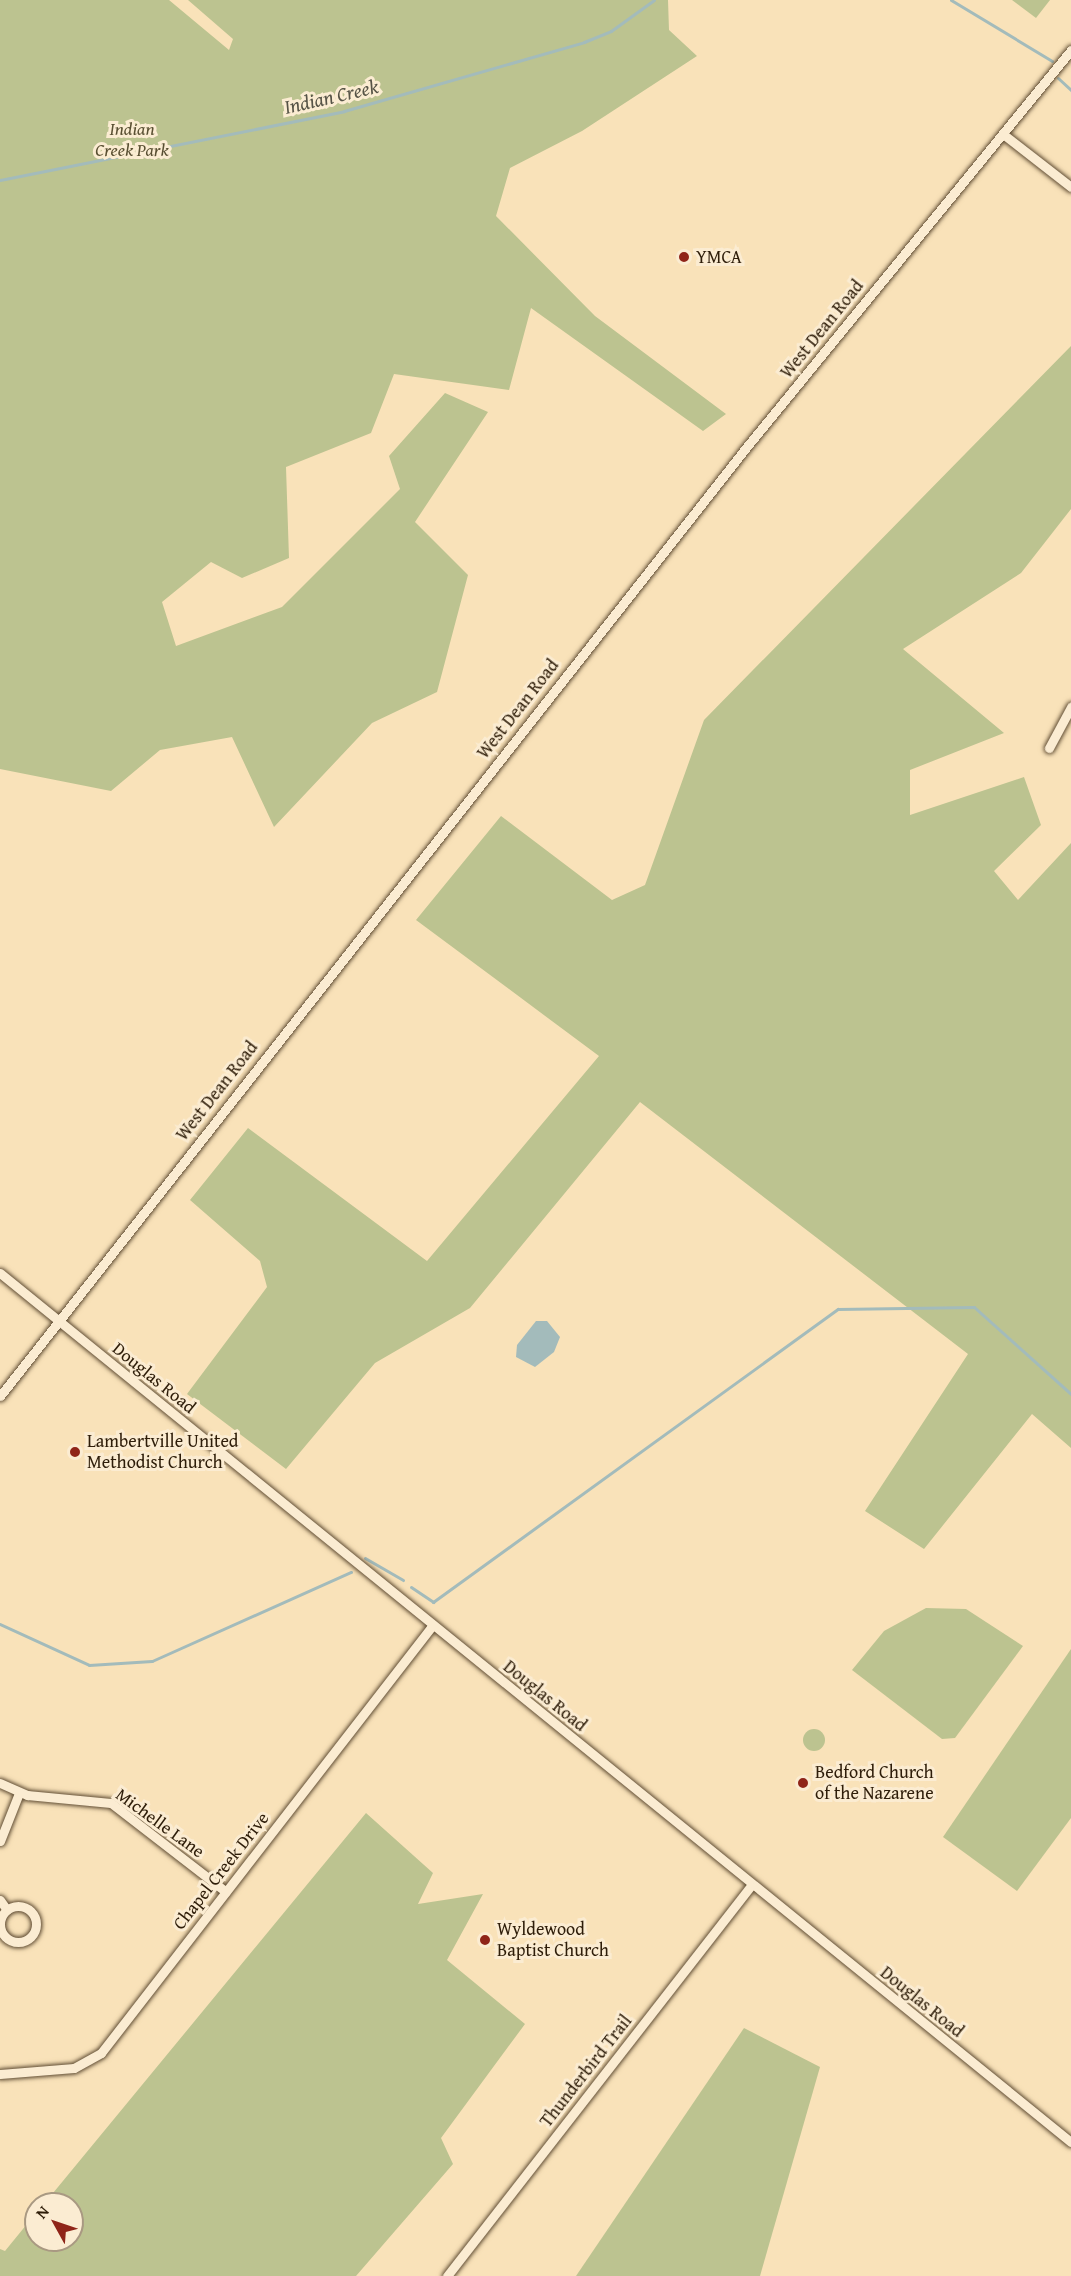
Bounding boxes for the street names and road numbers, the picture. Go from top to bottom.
street label: West Dean Road [776,276,868,382]
street label: West Dean Road [473,655,563,763]
street label: West Dean Road [172,1037,262,1145]
street label: Douglas Road [108,1338,200,1418]
street label: Douglas Road [499,1656,591,1736]
street label: Michelle Lane [111,1784,209,1862]
street label: Chapel Creek Drive [169,1808,273,1934]
street label: Douglas Road [876,1962,968,2042]
street label: Thunderbird Trail [535,2011,637,2131]

